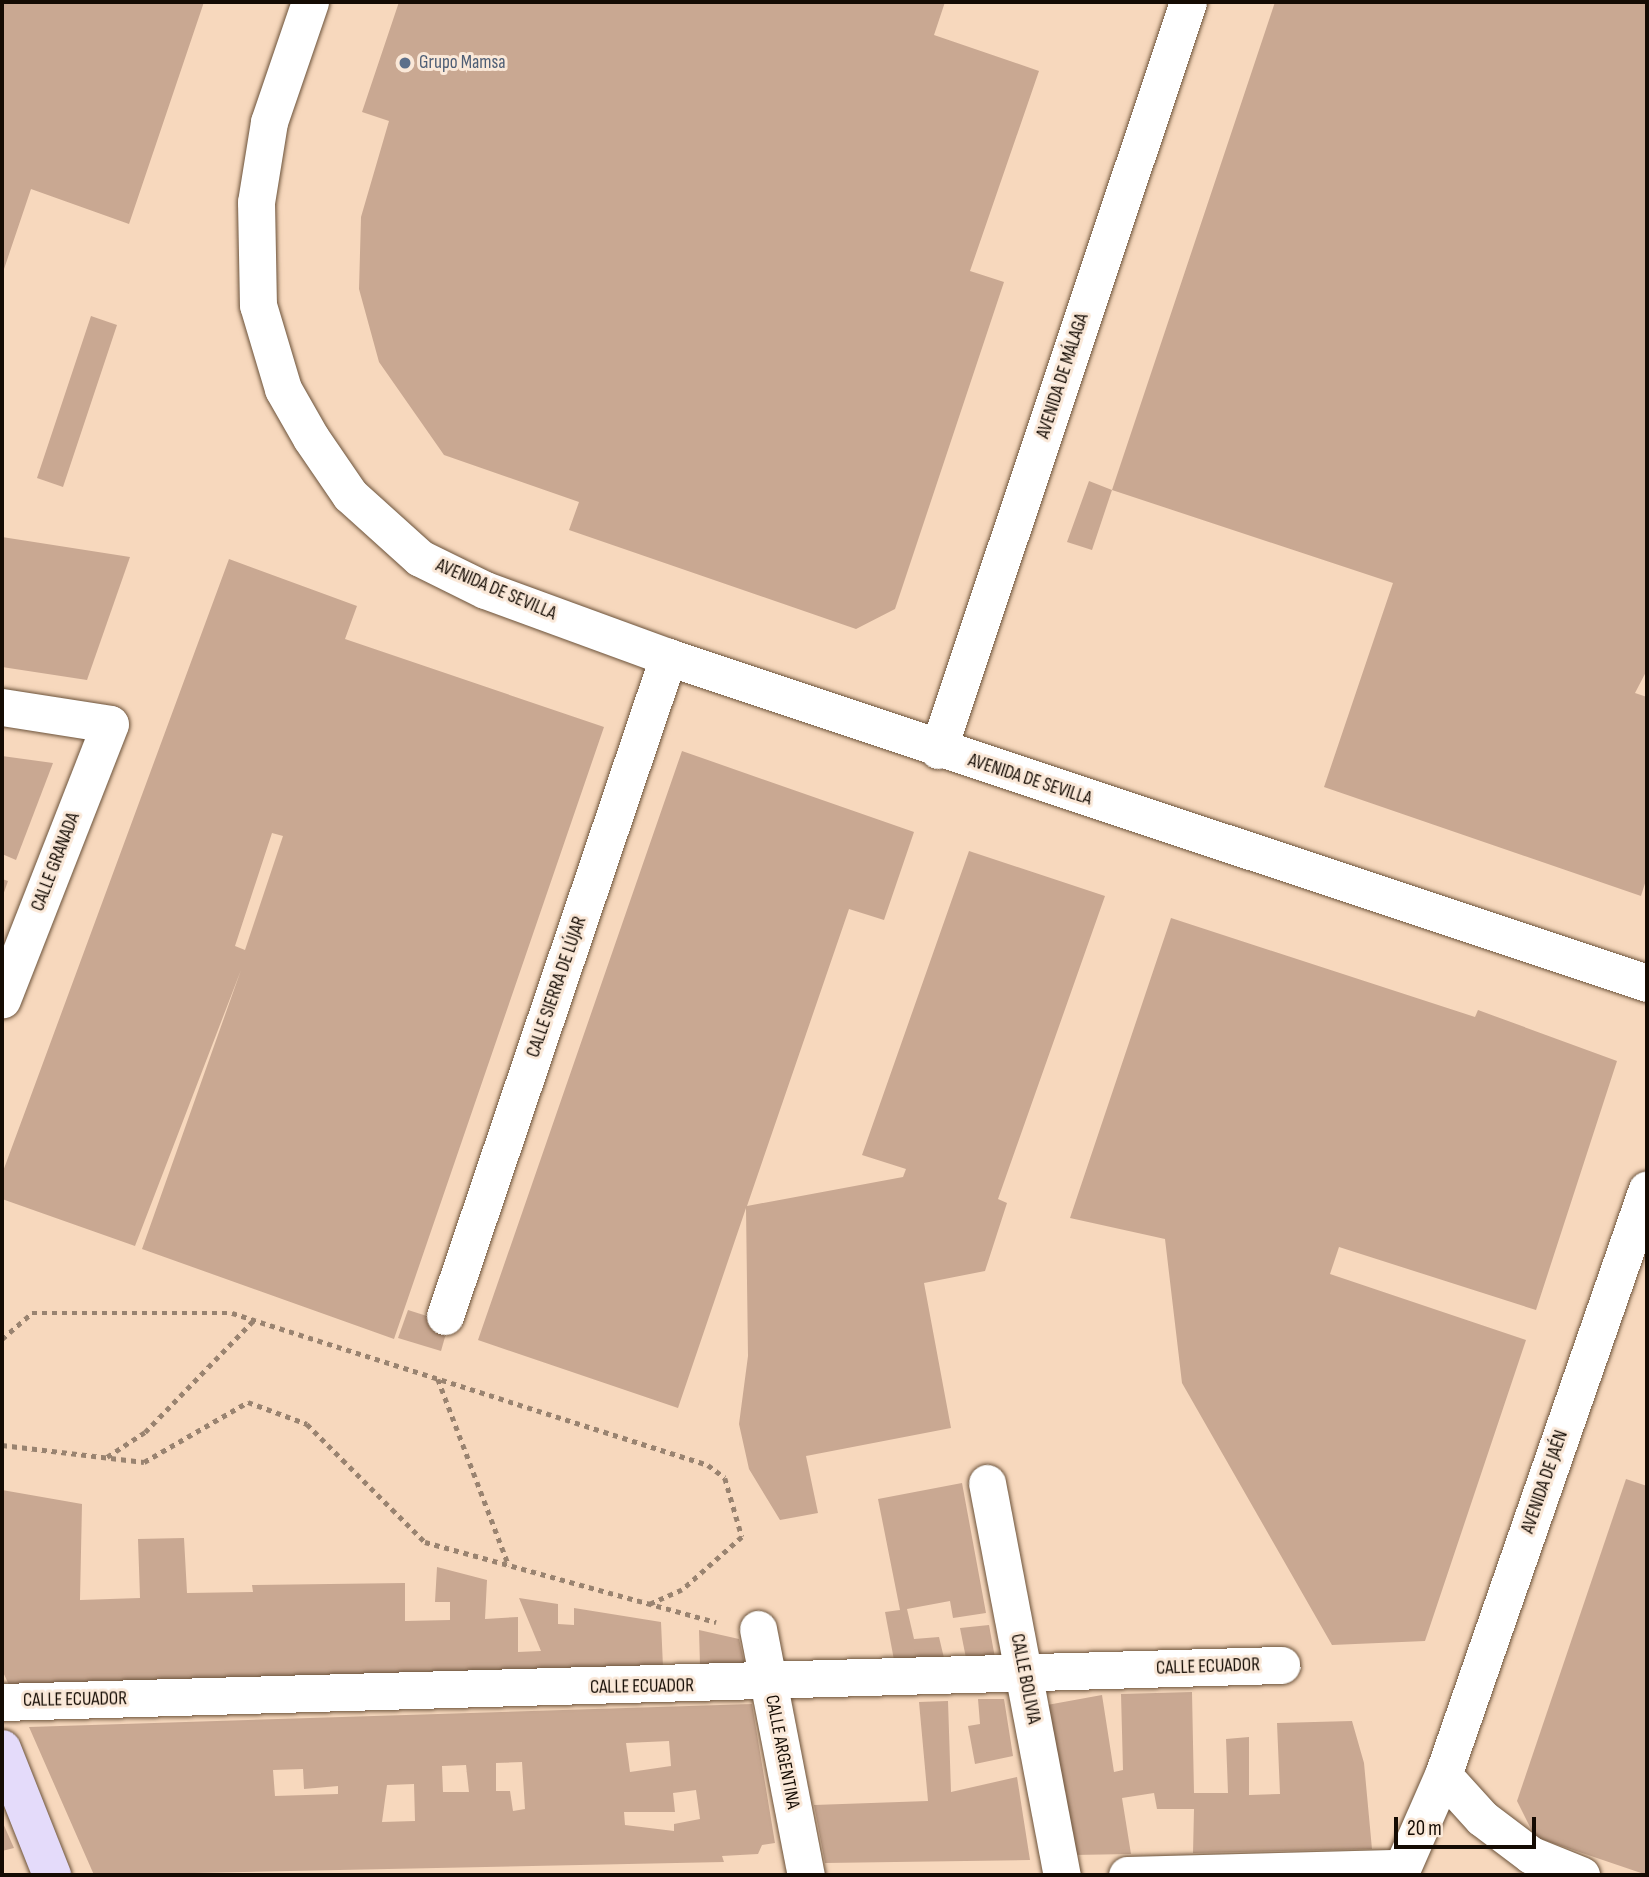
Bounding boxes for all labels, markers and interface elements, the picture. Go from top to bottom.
place label: Grupo Mamsa [419,52,506,74]
marker: Grupo Mamsa [397,55,413,71]
street label: AVENIDA DE MÁLAGA [1032,311,1094,441]
street label: AVENIDA DE SEVILLA [432,554,560,626]
street label: AVENIDA DE SEVILLA [965,749,1095,811]
street label: CALLE GRANADA [27,810,85,914]
street label: CALLE SIERRA DE LÚJAR [522,914,592,1060]
street label: AVENIDA DE JAÉN [1517,1427,1573,1537]
street label: CALLE BOLIVIA [1005,1632,1045,1726]
street label: CALLE ECUADOR [1156,1654,1260,1680]
street label: CALLE ECUADOR [590,1675,694,1699]
street label: CALLE ECUADOR [23,1688,127,1712]
street label: CALLE ARGENTINA [760,1693,804,1811]
scale bar [1397,1804,1539,1848]
text: 20 m [1407,1816,1442,1841]

